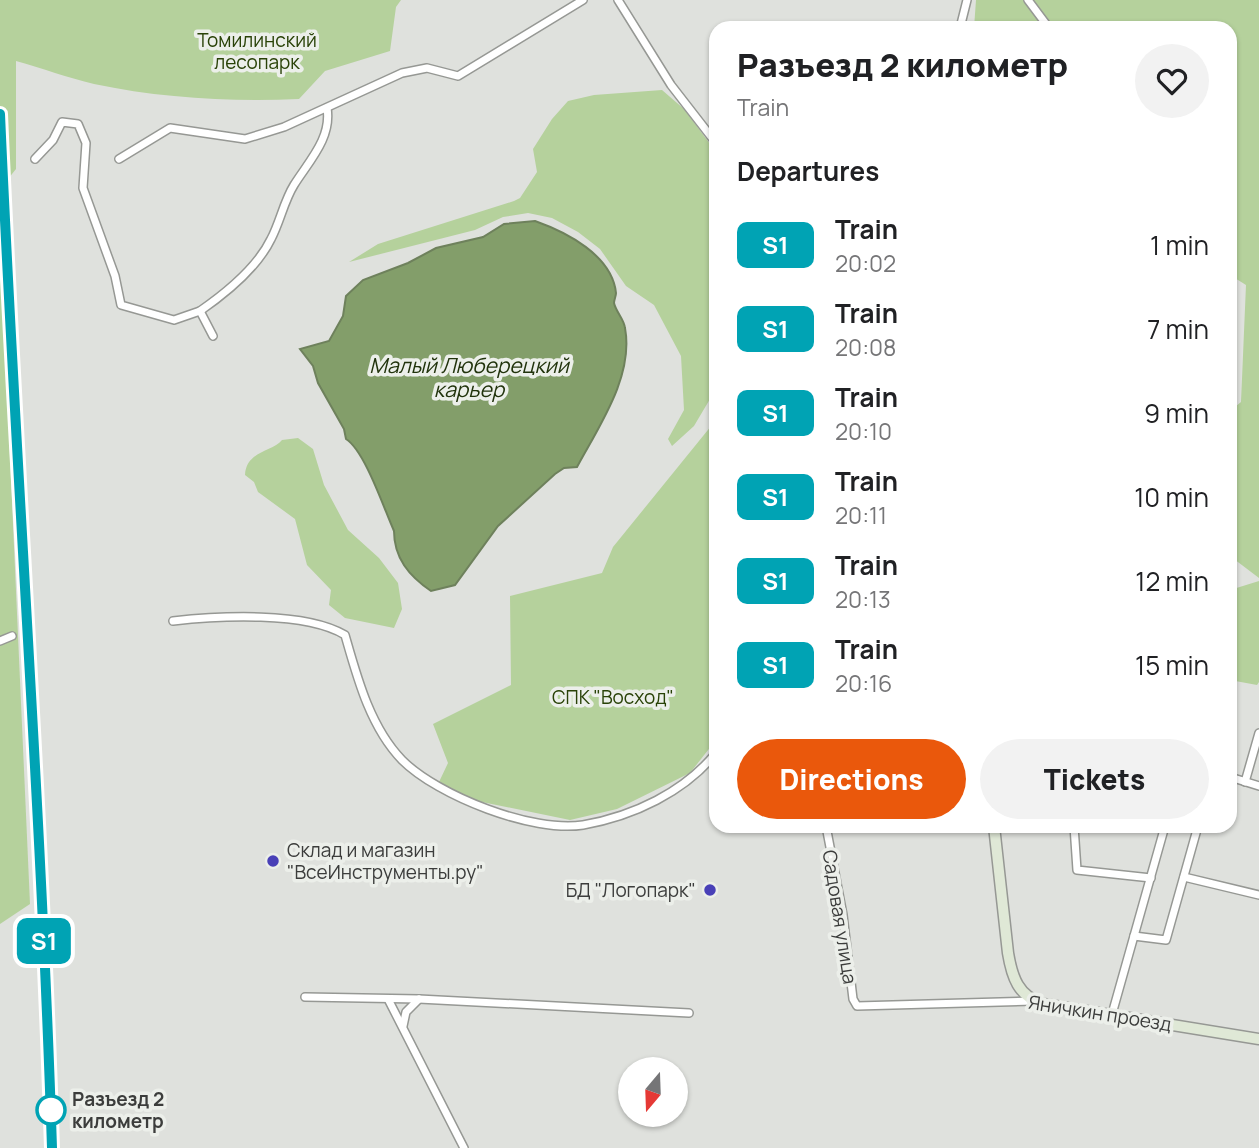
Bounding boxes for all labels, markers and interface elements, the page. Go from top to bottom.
park label: Томилинский лесопарк [197,27,317,75]
text: Разъезд 2 километр [737,42,1068,87]
button: heart [1135,44,1209,118]
text: Train [737,91,789,123]
text: Departures [737,153,879,189]
text: Train [835,211,898,247]
text: 1 min [1150,227,1209,263]
text: S1 [762,228,789,261]
text: 20:02 [835,247,896,279]
text: Train [835,295,898,331]
text: 7 min [1147,311,1209,347]
text: S1 [762,312,789,345]
text: 20:08 [835,331,896,363]
water label: Малый Люберецкий карьер [369,351,571,403]
text: Train [835,379,898,415]
text: 9 min [1144,395,1209,431]
text: S1 [762,396,789,429]
text: 20:10 [835,415,892,447]
text: Train [835,463,898,499]
text: 10 min [1134,479,1209,515]
text: S1 [762,480,789,513]
text: 20:11 [835,499,887,531]
text: Train [835,547,898,583]
text: 12 min [1135,563,1209,599]
text: S1 [762,564,789,597]
text: 20:13 [835,583,891,615]
text: Train [835,631,898,667]
text: 15 min [1135,647,1209,683]
text: S1 [762,648,789,681]
text: 20:16 [835,667,892,699]
park label: СПК "Восход" [552,684,674,710]
button: Directions [737,739,966,819]
button: Tickets [980,739,1209,819]
place label: Склад и магазин "ВсеИнструменты.ру" [287,837,484,885]
street label: Садовая улица [817,848,863,986]
marker: Склад и магазин "ВсеИнструменты.ру" [265,853,281,869]
place label: БД "Логопарк" [566,877,696,903]
marker: БД "Логопарк" [702,882,718,898]
line badge: S1 [12,918,76,964]
text: S1 [31,924,57,957]
street label: Яничкин проезд [1027,989,1173,1037]
north arrow [618,1057,688,1127]
map controls [618,1057,688,1127]
place label: Разъезд 2 километр [72,1086,164,1134]
marker: Разъезд 2 километр [36,1095,66,1125]

